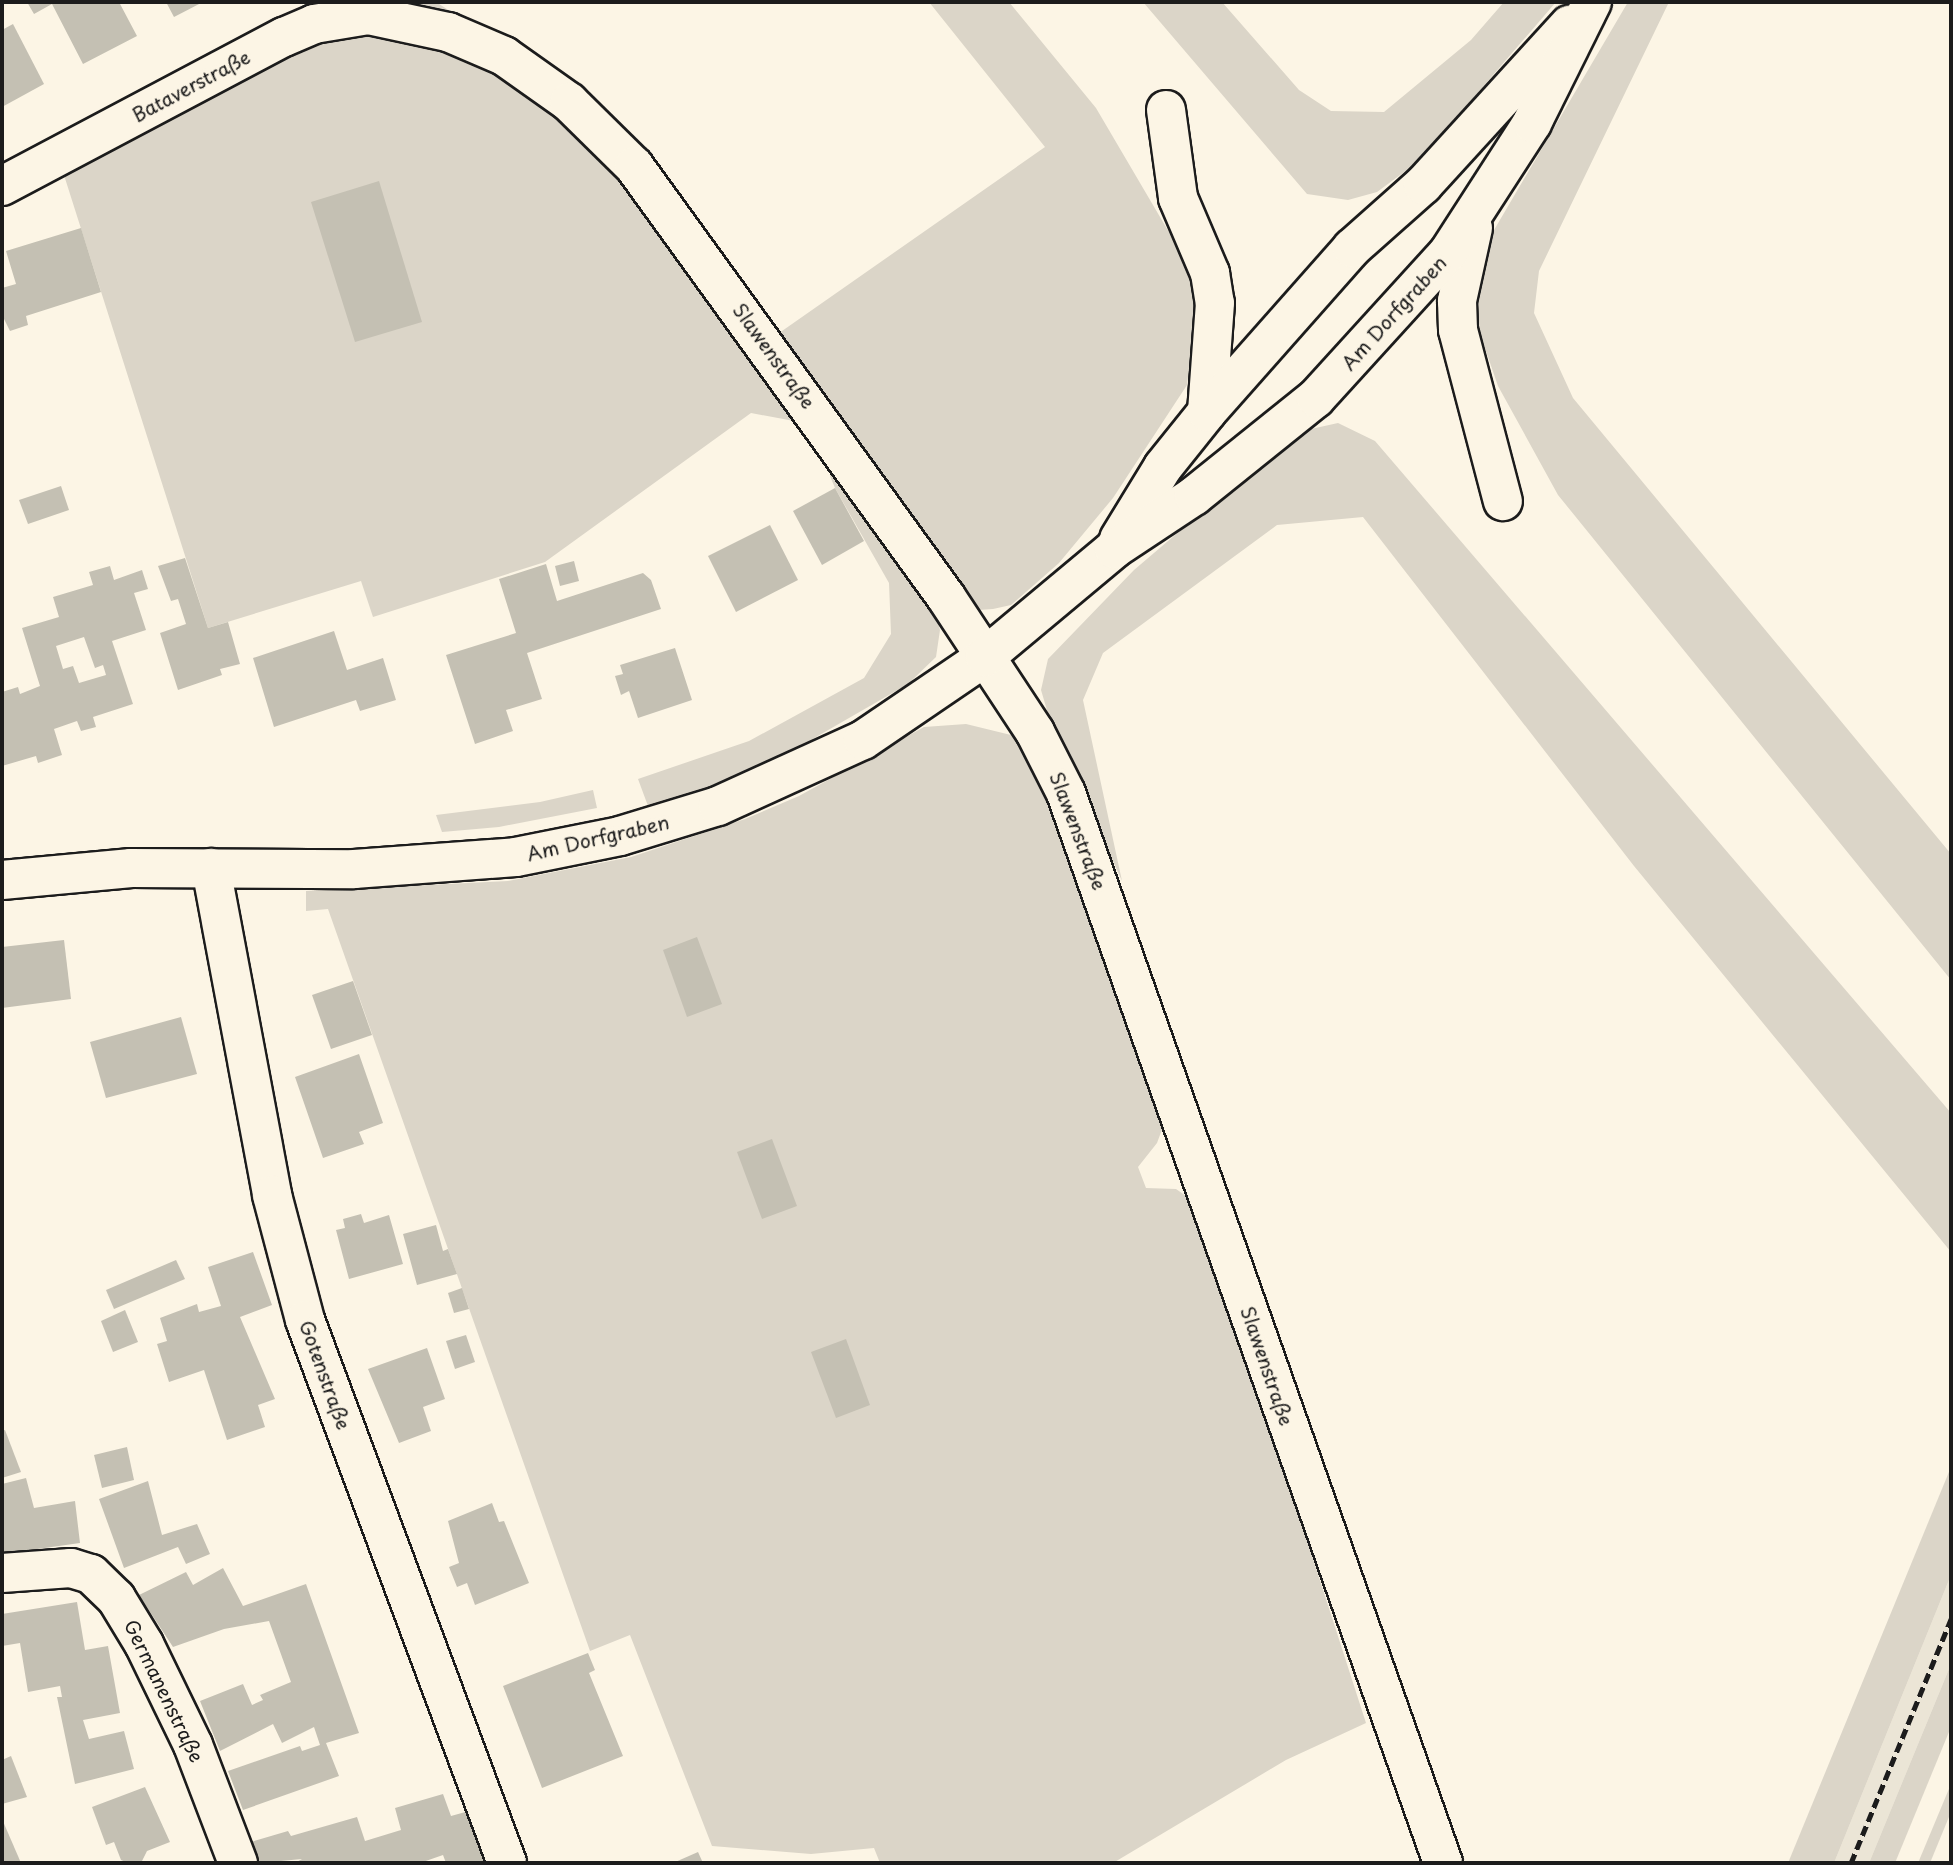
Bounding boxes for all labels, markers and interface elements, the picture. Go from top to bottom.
street label: Bataverstraße [128,45,254,127]
street label: Am Dorfgraben [1337,251,1451,375]
street label: Slawenstraße [728,299,820,413]
street label: Slawenstraße [1045,769,1111,893]
street label: Am Dorfgraben [525,811,671,865]
street label: Slawenstraße [1236,1304,1298,1428]
street label: Gotenstraße [295,1317,355,1433]
street label: Germanenstraße [120,1616,208,1766]

